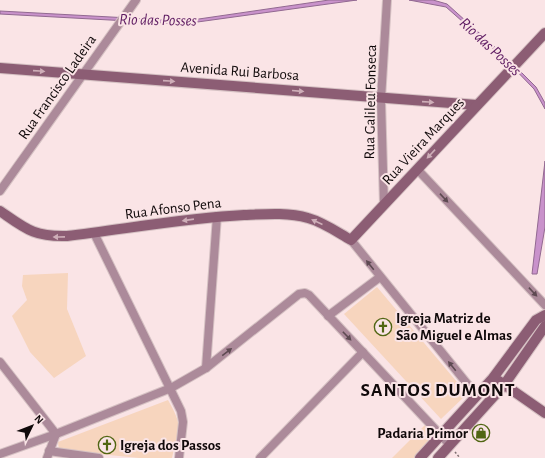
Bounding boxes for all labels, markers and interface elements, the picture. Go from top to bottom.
water label: Rio das Posses [119,11,197,29]
water label: Rio das Posses [456,14,524,79]
street label: Rua Francisco Ladeira [16,32,99,142]
street label: Rua Galileu Fonseca [362,44,379,160]
street label: Avenida Rui Barbosa [180,60,300,83]
one-way arrow [33,68,45,75]
one-way arrow [163,77,175,84]
one-way arrow [292,88,304,94]
street label: Rua Vieira Marques [379,95,467,188]
one-way arrow [422,98,434,105]
one-way arrow [426,149,436,159]
one-way arrow [439,193,448,203]
street label: Rua Afonso Pena [124,195,222,222]
one-way arrow [182,217,194,223]
one-way arrow [310,218,322,224]
one-way arrow [53,233,65,240]
one-way arrow [366,260,374,271]
one-way arrow [528,287,538,297]
place label: Igreja Matriz de São Miguel e Almas [396,311,512,343]
church icon: Igreja Matriz de São Miguel e Almas [373,317,393,337]
one-way arrow [342,331,352,341]
one-way arrow [222,348,233,356]
one-way arrow [448,360,457,371]
district label: SANTOS DUMONT [361,381,515,400]
north arrow [12,406,52,446]
text: N [32,413,46,426]
shop icon: Padaria Primor [471,423,491,443]
place label: Padaria Primor [377,426,469,441]
church icon: Igreja dos Passos [97,435,117,455]
place label: Igreja dos Passos [120,438,221,453]

